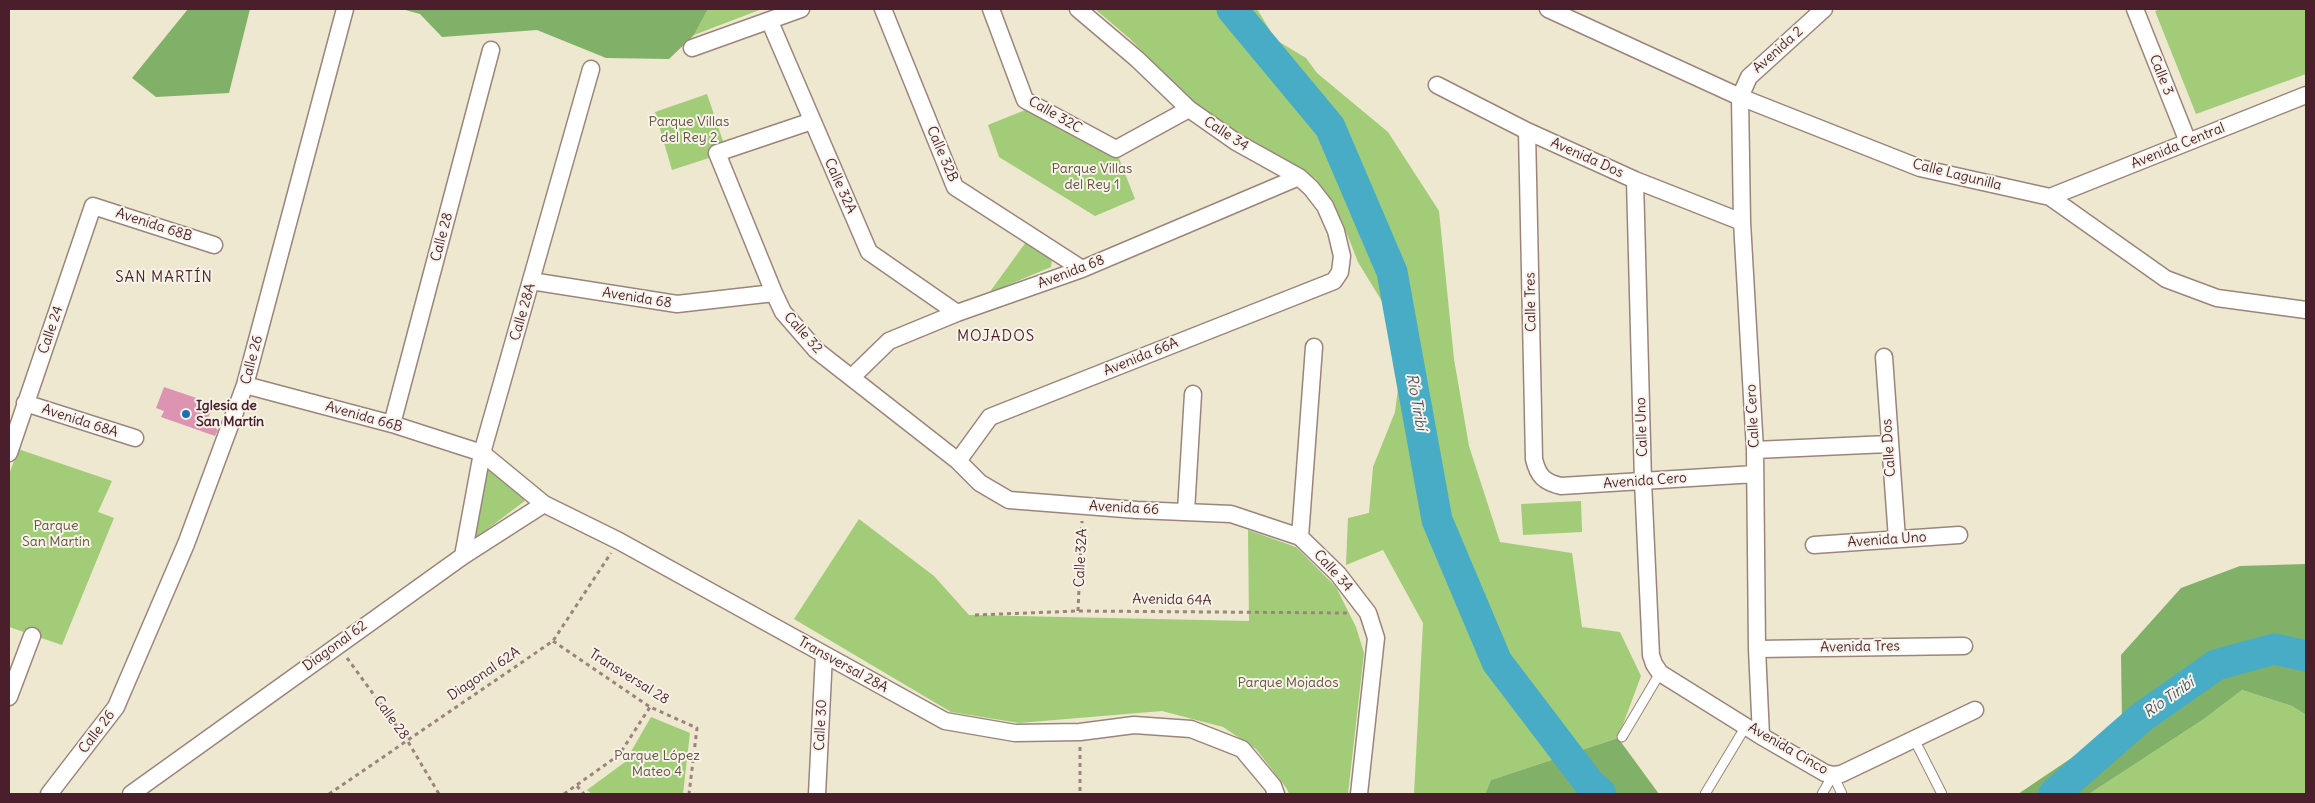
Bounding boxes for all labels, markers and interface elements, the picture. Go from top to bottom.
street label: Avenida 2 [1749,23,1807,77]
street label: Calle 3 [2145,52,2177,98]
street label: Calle 32C [1025,93,1085,137]
street label: Calle 34 [1200,113,1252,155]
park label: Parque Villas del Rey 2 [649,114,729,146]
street label: Avenida Central [2129,120,2227,172]
street label: Calle 32B [923,124,961,184]
street label: Avenida Dos [1548,134,1626,182]
street label: Calle 32A [820,156,860,216]
street label: Calle Lagunilla [1911,156,2003,194]
park label: Parque Villas del Rey 1 [1052,161,1132,193]
street label: Avenida 68B [114,205,194,245]
street label: Calle 28 [427,211,457,263]
street label: Avenida 68 [1035,252,1107,292]
district label: SAN MARTÍN [114,269,214,287]
street label: Calle Tres [1522,272,1540,332]
street label: Calle 28A [507,281,539,343]
street label: Avenida 68 [601,284,673,312]
street label: Calle 24 [35,304,67,356]
street label: Calle 32 [780,309,826,357]
district label: MOJADOS [956,328,1036,346]
street label: Calle 26 [237,334,267,386]
street label: Avenida 66A [1101,334,1181,380]
water label: Río Tiribí [1402,372,1430,432]
street label: Calle Cero [1743,384,1763,448]
street label: Calle Uno [1633,397,1651,457]
place label: Iglesia de San Martín [196,398,264,431]
street label: Avenida 66B [324,398,404,436]
street label: Avenida 68A [40,401,120,441]
marker: Iglesia de San Martín [180,408,192,420]
street label: Calle Dos [1879,418,1899,478]
street label: Avenida Cero [1603,470,1687,492]
street label: Avenida 66 [1089,498,1159,518]
park label: Parque San Martín [22,518,90,550]
street label: Calle 32A [1071,528,1091,588]
street label: Avenida Uno [1847,529,1927,551]
street label: Calle 34 [1310,547,1356,595]
street label: Avenida 64A [1132,591,1212,609]
street label: Diagonal 62 [300,617,370,675]
street label: Transversal 28A [795,633,891,697]
street label: Avenida Tres [1820,638,1900,656]
street label: Diagonal 62A [444,644,524,704]
street label: Transversal 28 [586,646,672,708]
water label: Río Tiribí [2140,674,2198,722]
park label: Parque Mojados [1238,675,1338,691]
street label: Calle 28 [370,693,412,743]
street label: Calle 30 [811,699,831,751]
street label: Calle 26 [75,707,119,757]
street label: Avenida Cinco [1745,719,1831,779]
park label: Parque López Mateo 4 [614,748,700,780]

